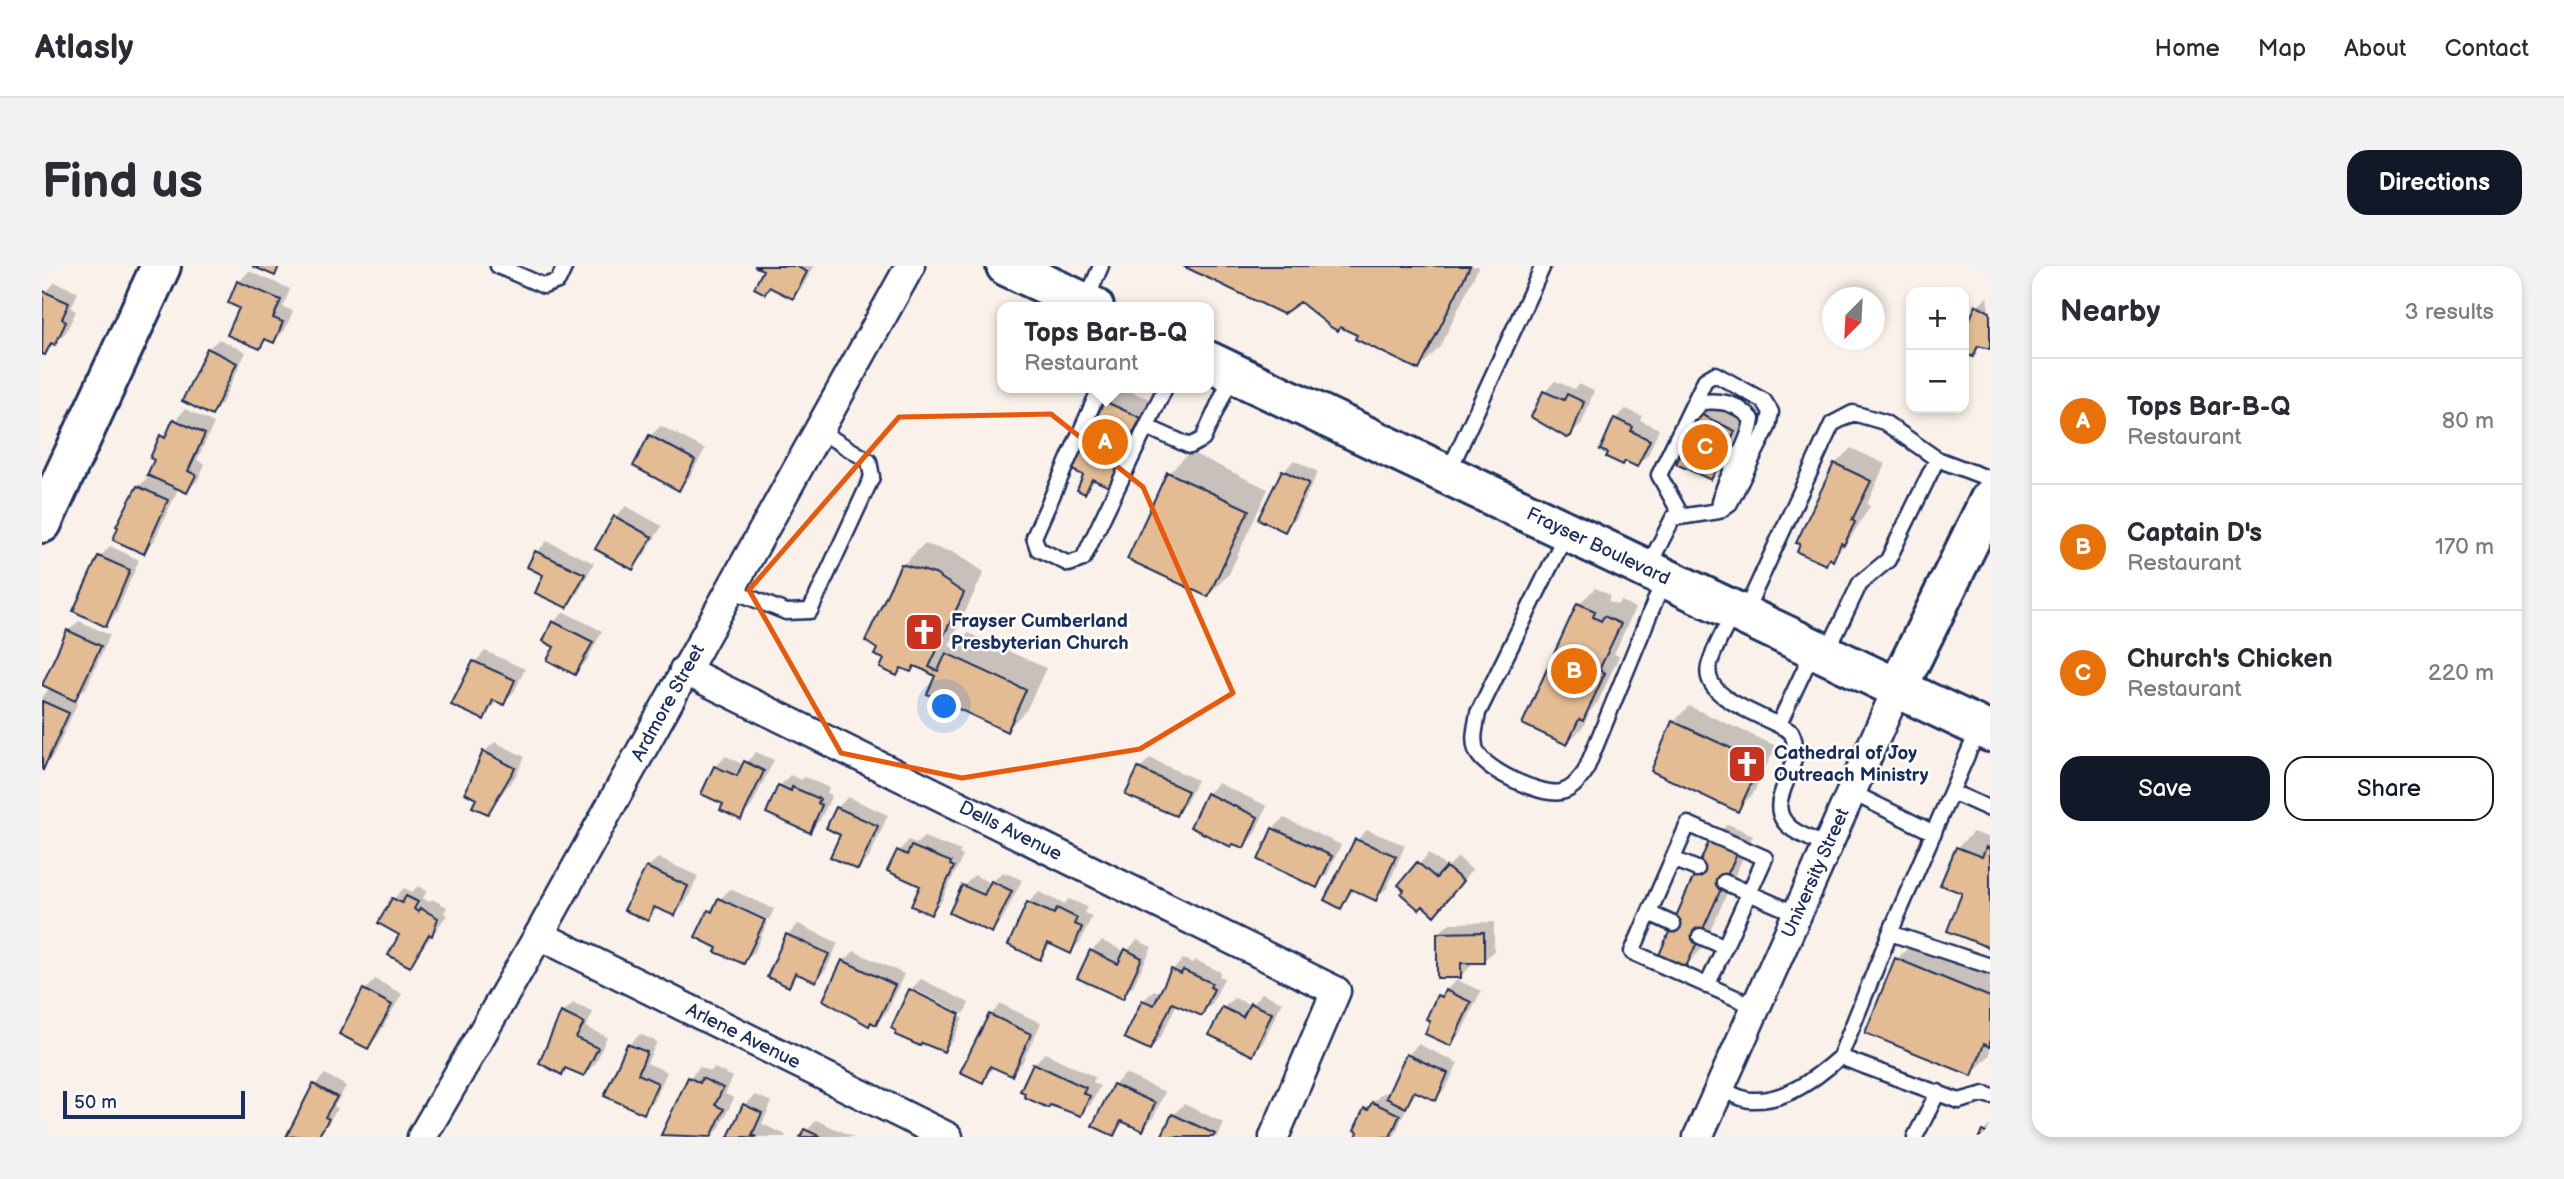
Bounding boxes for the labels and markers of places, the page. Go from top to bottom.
pin: A [1082,416,1128,468]
pin: C [1682,421,1728,473]
place label: Frayser Cumberland Presbyterian Church [951,610,1129,655]
church icon: Frayser Cumberland Presbyterian Church [903,611,945,653]
pin: B [1551,645,1597,697]
place label: Cathedral of Joy Outreach Ministry [1774,742,1929,787]
church icon: Cathedral of Joy Outreach Ministry [1726,743,1768,785]

